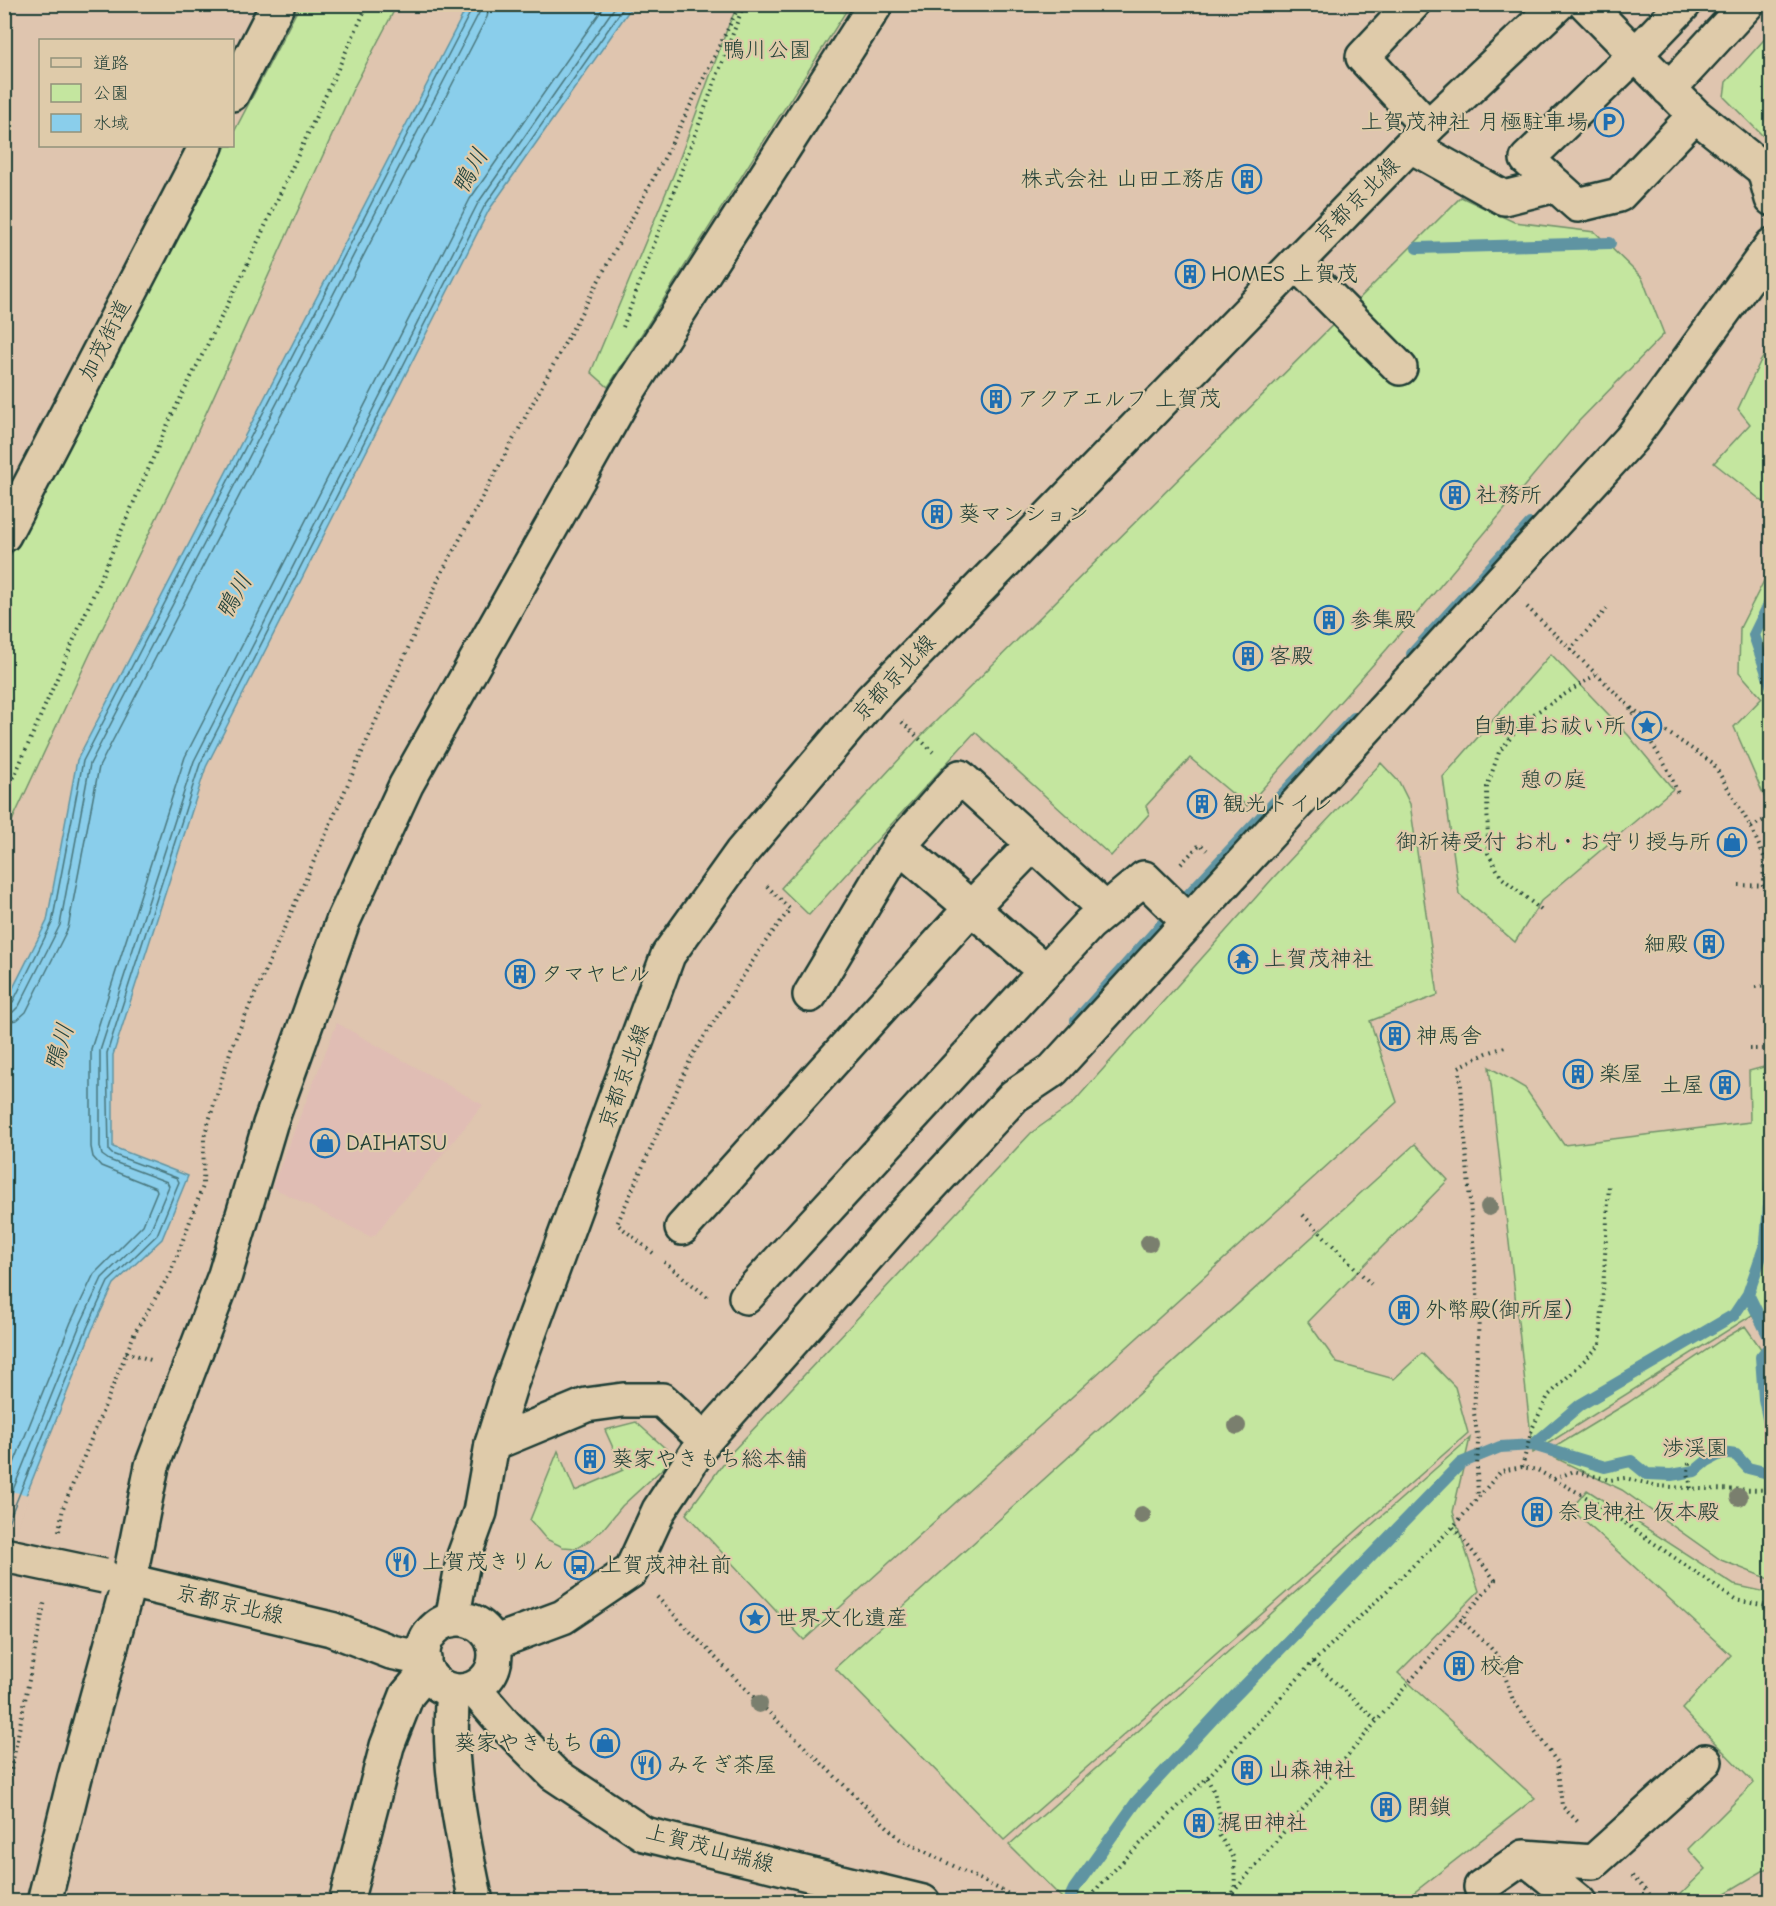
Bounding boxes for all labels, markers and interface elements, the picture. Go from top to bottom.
park label: 鴨川公園 [723,37,811,63]
legend [39,39,234,147]
text: 道路 [93,53,129,74]
text: 公園 [93,83,129,104]
parking icon: 上賀茂神社 月極駐車場 [1593,106,1625,138]
place label: 上賀茂神社 月極駐車場 [1361,109,1588,135]
text: 水域 [93,113,129,134]
water label: 鴨川 [446,143,494,199]
street label: 京都京北線 [1309,152,1405,248]
building icon: 株式会社 山田工務店 [1231,163,1263,195]
place label: 株式会社 山田工務店 [1021,166,1226,192]
building icon: HOMES 上賀茂 [1174,258,1206,290]
place label: HOMES 上賀茂 [1211,261,1358,287]
street label: 加茂街道 [73,295,137,385]
building icon: アクアエルフ 上賀茂 [980,383,1012,415]
place label: アクアエルフ 上賀茂 [1017,386,1221,412]
building icon: 社務所 [1439,479,1471,511]
place label: 社務所 [1476,482,1542,508]
building icon: 葵マンション [921,498,953,530]
place label: 葵マンション [958,501,1089,527]
water label: 鴨川 [210,568,258,624]
building icon: 参集殿 [1313,604,1345,636]
place label: 参集殿 [1350,607,1416,633]
street label: 京都京北線 [847,629,941,727]
building icon: 客殿 [1232,640,1264,672]
place label: 客殿 [1269,643,1313,669]
place icon: 自動車お祓い所 [1631,710,1663,742]
place label: 自動車お祓い所 [1472,713,1626,739]
park label: 憩の庭 [1520,767,1586,793]
building icon: 観光トイレ [1186,788,1218,820]
place label: 観光トイレ [1223,791,1333,817]
shop icon: 御祈祷受付 お札・お守り授与所 [1716,826,1748,858]
place label: 御祈祷受付 お札・お守り授与所 [1396,829,1711,855]
building icon: 細殿 [1693,928,1725,960]
place label: 細殿 [1644,931,1688,957]
temple icon: 上賀茂神社 [1227,943,1259,975]
place label: 上賀茂神社 [1264,946,1374,972]
building icon: タマヤビル [504,958,536,990]
place label: タマヤビル [541,961,651,987]
water label: 鴨川 [39,1020,79,1074]
street label: 京都京北線 [593,1020,655,1132]
building icon: 神馬舎 [1379,1020,1411,1052]
place label: 神馬舎 [1416,1023,1482,1049]
building icon: 楽屋 [1562,1058,1594,1090]
place label: 楽屋 [1599,1061,1643,1087]
building icon: 土屋 [1709,1069,1741,1101]
place label: 土屋 [1660,1072,1704,1098]
shop icon: DAIHATSU [309,1127,341,1159]
place label: DAIHATSU [346,1130,447,1156]
building icon: 外幣殿(御所屋) [1388,1294,1420,1326]
place label: 外幣殿(御所屋) [1425,1297,1572,1323]
park label: 渉渓園 [1662,1435,1728,1461]
building icon: 葵家やきもち総本舗 [574,1443,606,1475]
place label: 葵家やきもち総本舗 [611,1446,807,1472]
building icon: 奈良神社 仮本殿 [1521,1496,1553,1528]
place label: 奈良神社 仮本殿 [1558,1499,1719,1525]
restaurant icon: 上賀茂きりん [385,1546,417,1578]
place label: 上賀茂きりん [422,1549,554,1575]
bus stop icon: 上賀茂神社前 [563,1549,595,1581]
place label: 上賀茂神社前 [600,1552,732,1578]
street label: 京都京北線 [173,1579,287,1629]
place icon: 世界文化遺産 [739,1602,771,1634]
place label: 世界文化遺産 [776,1605,908,1631]
building icon: 校倉 [1443,1650,1475,1682]
place label: 校倉 [1480,1653,1524,1679]
shop icon: 葵家やきもち [589,1727,621,1759]
place label: 葵家やきもち [454,1730,584,1756]
restaurant icon: みそぎ茶屋 [630,1749,662,1781]
place label: みそぎ茶屋 [667,1752,777,1778]
building icon: 山森神社 [1231,1754,1263,1786]
place label: 山森神社 [1268,1757,1356,1783]
building icon: 閉鎖 [1370,1791,1402,1823]
place label: 閉鎖 [1407,1794,1451,1820]
building icon: 梶田神社 [1183,1807,1215,1839]
place label: 梶田神社 [1220,1810,1308,1836]
street label: 上賀茂山端線 [643,1818,777,1878]

